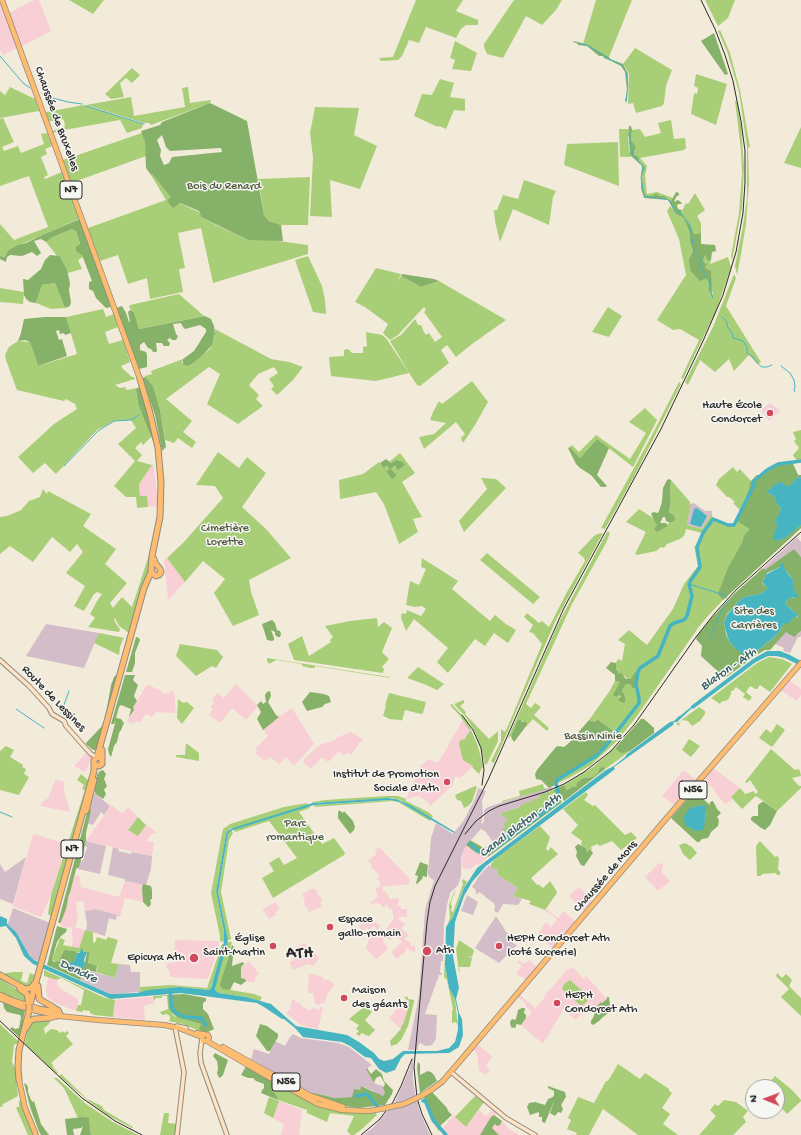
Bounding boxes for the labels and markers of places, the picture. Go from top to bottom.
place label: Haute École Condorcet [702,399,762,427]
marker: Haute École Condorcet [765,408,775,418]
place label: Institut de Promotion Sociale d'Ath [333,768,439,796]
marker: Institut de Promotion Sociale d'Ath [442,777,452,787]
place label: Espace gallo-romain [338,913,401,941]
marker: Espace gallo-romain [325,922,335,932]
place label: Église Saint-Martin [203,932,265,960]
place label: HEPH Condorcet Ath (coté Sucrerie) [507,932,610,960]
marker: Église Saint-Martin [268,941,278,951]
marker: HEPH Condorcet Ath (coté Sucrerie) [494,941,504,951]
place label: Ath [436,944,454,958]
marker: Ath [421,945,433,957]
place label: Epicura Ath [127,951,185,965]
marker: Epicura Ath [188,952,200,964]
place label: Maison des géants [352,984,407,1012]
place label: HEPH Condorcet Ath [565,989,637,1017]
marker: Maison des géants [339,993,349,1003]
marker: HEPH Condorcet Ath [552,998,562,1008]

